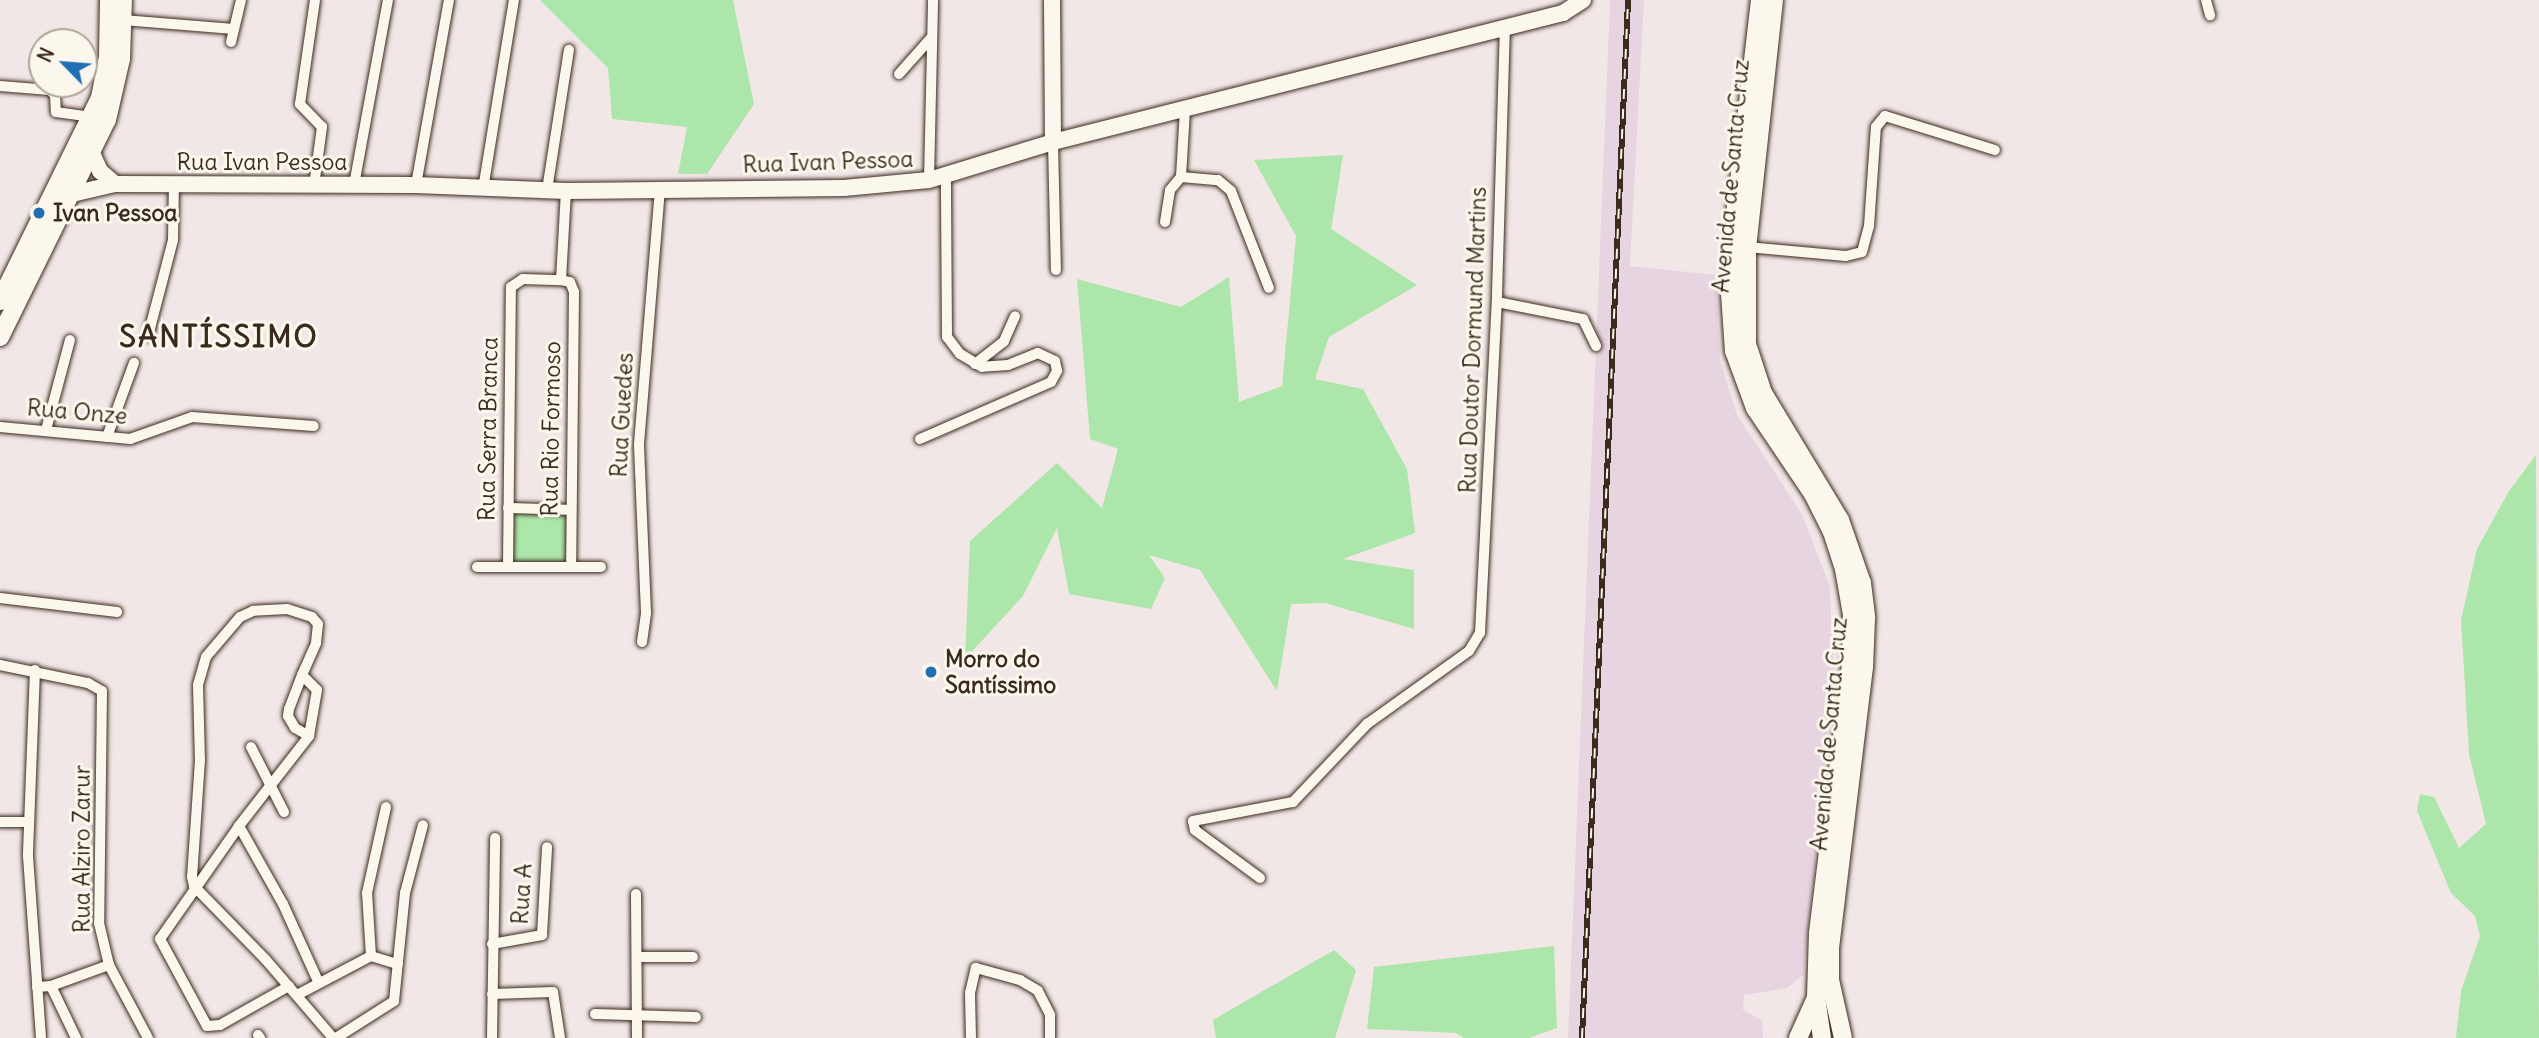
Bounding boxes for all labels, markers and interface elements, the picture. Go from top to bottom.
north arrow [28,28,98,98]
text: N [32,44,59,66]
street label: Avenida de Santa Cruz [1707,58,1755,294]
street label: Rua Ivan Pessoa [742,145,914,179]
street label: Rua Ivan Pessoa [177,148,347,176]
street label: Rua Doutor Dormund Martins [1454,186,1492,494]
place label: Ivan Pessoa [53,199,177,227]
marker: Ivan Pessoa [31,205,47,221]
district label: SANTÍSSIMO [121,318,317,354]
street label: Rua Serra Branca [473,337,503,521]
street label: Rua Rio Formoso [536,341,566,517]
street label: Rua Guedes [605,352,639,478]
street label: Rua Onze [26,394,128,430]
street label: Avenida de Santa Cruz [1805,616,1853,852]
place label: Morro do Santíssimo [945,645,1056,699]
marker: Morro do Santíssimo [923,664,939,680]
street label: Rua Alziro Zarur [68,765,96,933]
street label: Rua A [506,863,538,925]

